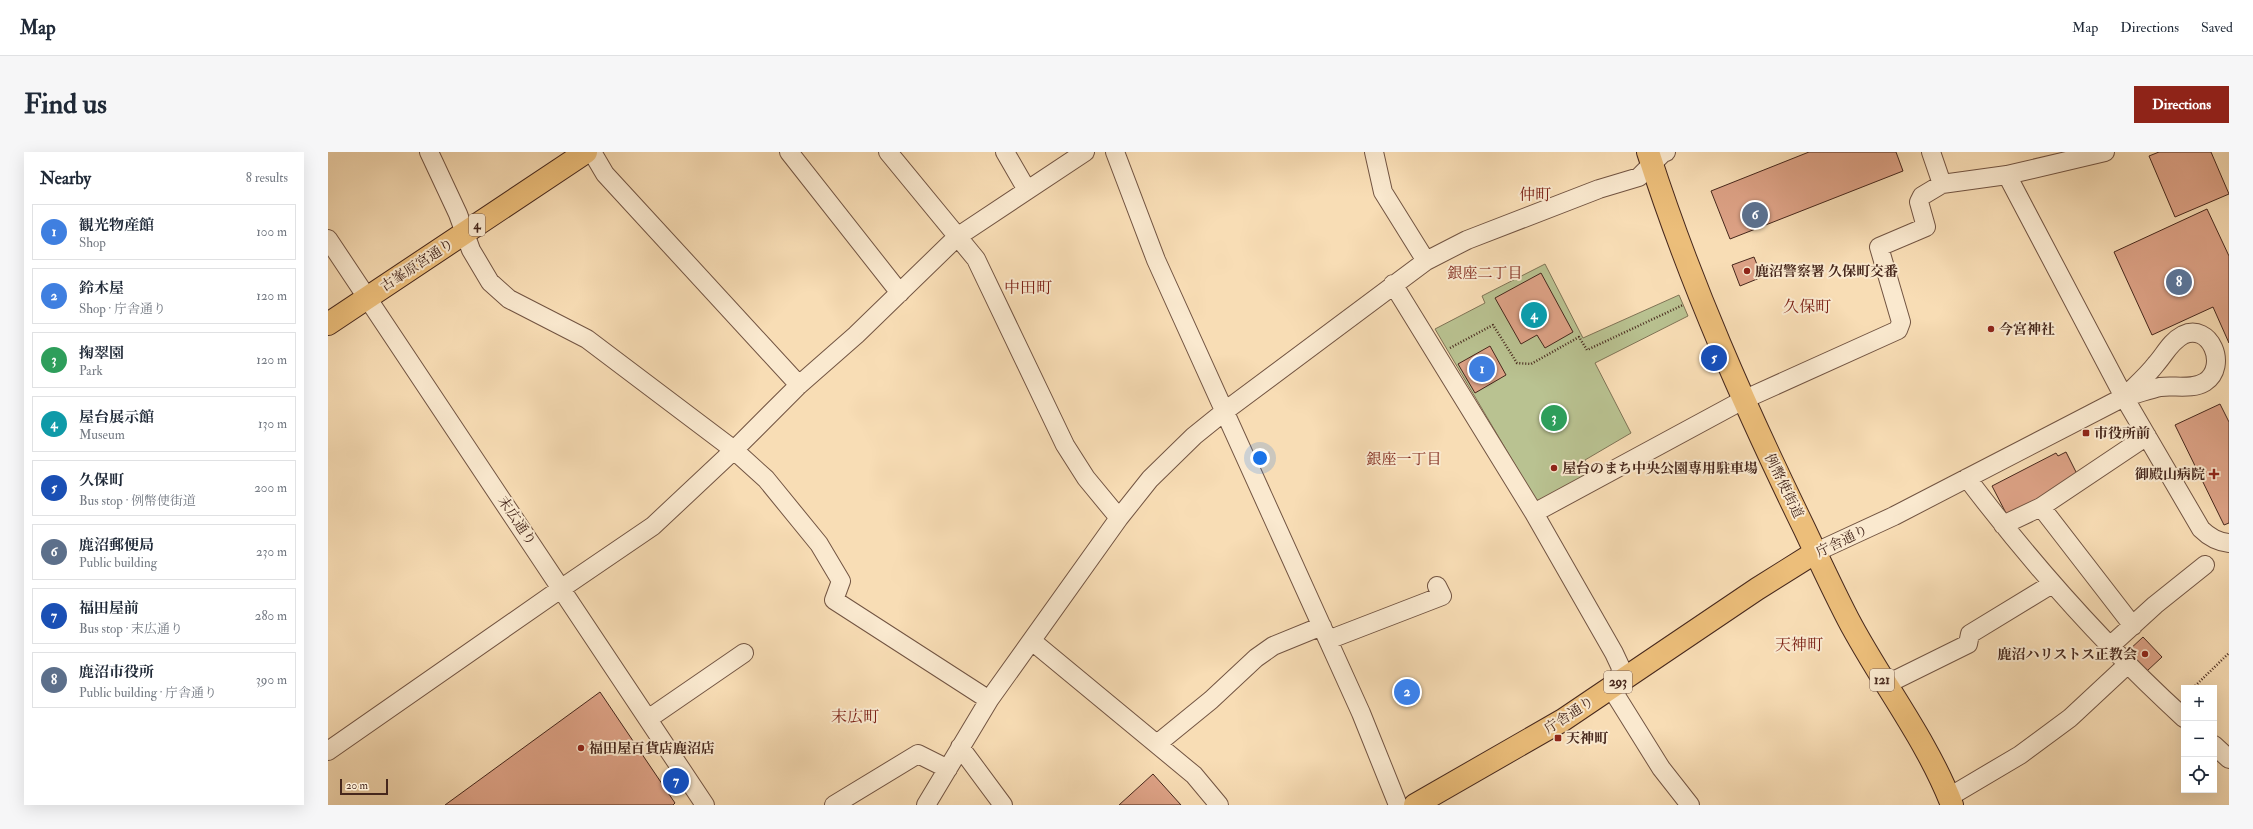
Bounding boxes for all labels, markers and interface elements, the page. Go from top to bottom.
text: Map [20,16,56,40]
text: Map [2072,19,2098,36]
text: Directions [2120,19,2179,36]
text: Saved [2201,19,2233,36]
button: Directions [2134,86,2229,123]
text: Find us [24,87,107,122]
text: Nearby [40,168,91,189]
text: 8 results [246,170,288,186]
district label: 仲町 [1519,185,1551,205]
pin: 6 [1742,200,1768,230]
road number: 4 [469,214,485,236]
text: 観光物産館 [79,216,154,235]
text: 1 [52,224,56,240]
text: 100 m [256,224,287,240]
text: Shop [79,235,106,251]
street label: 古峯原宮通り [377,235,457,295]
place label: 鹿沼警察署 久保町交番 [1755,263,1898,280]
district label: 銀座二丁目 [1447,264,1523,283]
marker: 鹿沼警察署 久保町交番 [1742,266,1752,276]
pin: 8 [2166,267,2192,297]
district label: 中田町 [1004,278,1052,298]
text: 鈴木屋 [79,279,124,298]
text: 2 [51,288,57,304]
text: 120 m [256,288,287,304]
district label: 久保町 [1783,297,1831,317]
pin: 4 [1521,300,1547,330]
text: Shop · 庁舎通り [79,301,166,317]
place label: 今宮神社 [1999,321,2055,338]
marker: 今宮神社 [1986,324,1996,334]
pin: 5 [1701,343,1727,373]
text: 掬翠園 [79,344,124,363]
text: 3 [52,352,57,368]
text: 120 m [256,352,287,368]
pin: 1 [1469,354,1495,384]
text: Park [79,363,103,379]
pin: 3 [1541,403,1567,433]
text: 屋台展示館 [79,408,154,427]
text: 4 [50,416,58,432]
text: 130 m [258,416,287,432]
place label: 市役所前 [2094,425,2150,442]
text: Museum [79,427,125,443]
marker: 市役所前 [2081,428,2091,438]
your location [1250,448,1270,468]
district label: 銀座一丁目 [1366,450,1442,469]
street label: 例幣使街道 [1761,451,1807,521]
place label: 屋台のまち中央公園専用駐車場 [1562,460,1758,477]
marker: 屋台のまち中央公園専用駐車場 [1549,463,1559,473]
place label: 御殿山病院 [2135,466,2205,483]
marker: 御殿山病院 [2208,468,2220,480]
text: 久保町 [79,471,124,490]
text: 5 [51,480,57,496]
text: 200 m [254,480,287,496]
text: Bus stop · 例幣使街道 [79,493,196,509]
street label: 末広通り [494,493,540,549]
street label: 庁舎通り [1813,521,1871,561]
text: 鹿沼郵便局 [79,536,154,555]
text: 6 [51,544,57,560]
text: 230 m [256,544,287,560]
text: Public building [79,555,157,571]
text: 福田屋前 [79,599,139,618]
text: 7 [51,608,57,624]
text: 280 m [255,608,287,624]
text: Bus stop · 末広通り [79,621,183,637]
district label: 天神町 [1775,635,1823,655]
place label: 鹿沼ハリストス正教会 [1997,646,2137,663]
marker: 鹿沼ハリストス正教会 [2140,649,2150,659]
text: 鹿沼市役所 [79,663,154,682]
road number: 121 [1870,669,1894,691]
road number: 293 [1604,671,1632,693]
text: 8 [51,672,57,688]
text: 390 m [256,672,287,688]
pin: 2 [1394,677,1420,707]
text: Public building · 庁舎通り [79,685,217,701]
map controls [2181,685,2217,793]
button: + [2181,685,2217,721]
street label: 庁舎通り [1541,693,1597,737]
district label: 末広町 [831,707,879,727]
button: − [2181,721,2217,757]
place label: 天神町 [1566,730,1609,747]
marker: 天神町 [1553,733,1563,743]
place label: 福田屋百貨店鹿沼店 [589,740,715,757]
marker: 福田屋百貨店鹿沼店 [576,743,586,753]
button: locate [2181,757,2217,793]
pin: 7 [663,766,689,796]
scale bar [340,777,388,796]
text: 20 m [346,779,368,792]

